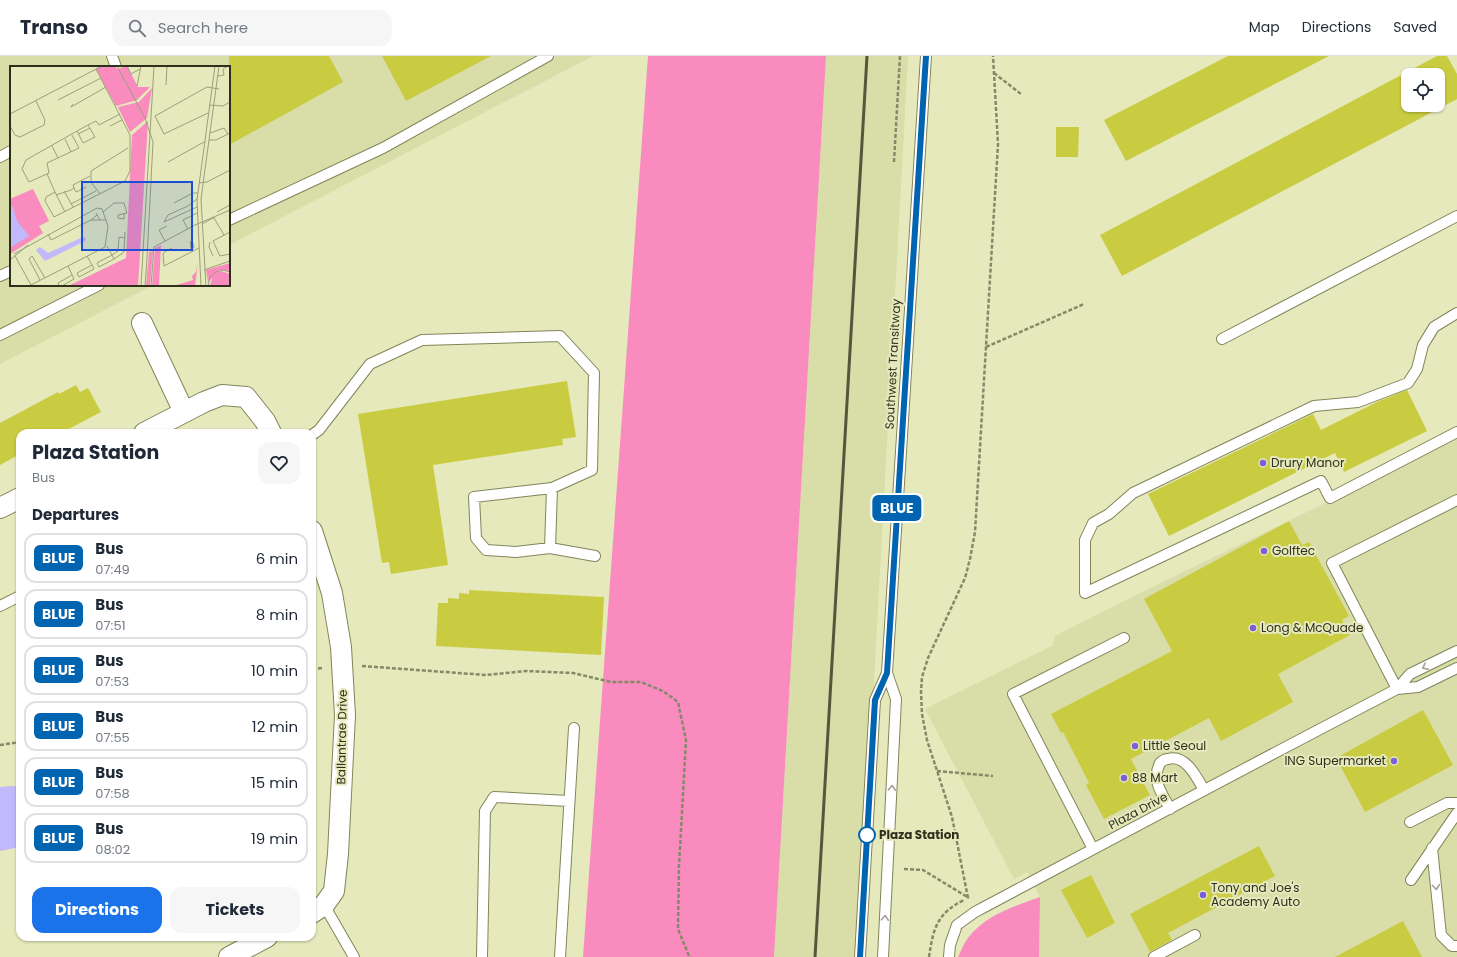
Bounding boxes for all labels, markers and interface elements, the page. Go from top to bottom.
search box [112,10,392,46]
text: Transo [20,14,88,41]
icon: search [126,17,148,39]
text: Search here [158,17,248,38]
text: Map [1249,17,1280,37]
text: Directions [1302,17,1371,37]
text: Saved [1393,17,1437,37]
inset map [10,66,230,286]
map controls [1401,68,1445,112]
button: locate [1401,68,1445,112]
street label: Southwest Transitway [881,298,904,430]
text: Plaza Station [32,439,159,466]
button: heart [258,442,300,484]
place label: Drury Manor [1271,454,1345,471]
marker: Drury Manor [1258,458,1268,468]
text: Bus [32,468,55,487]
line badge: BLUE [869,495,925,521]
text: BLUE [880,498,914,518]
text: Departures [32,504,119,525]
text: Bus [95,538,124,559]
place label: Golftec [1272,542,1315,559]
marker: Golftec [1259,546,1269,556]
text: BLUE [42,548,75,568]
text: 6 min [256,548,298,569]
text: 07:49 [95,560,130,579]
text: Bus [95,594,124,615]
text: BLUE [42,604,75,624]
text: 8 min [256,604,298,625]
text: 07:51 [95,616,126,635]
place label: Long & McQuade [1261,619,1363,636]
marker: Long & McQuade [1248,623,1258,633]
text: Bus [95,650,124,671]
text: BLUE [42,660,75,680]
text: 10 min [251,660,298,681]
one-way arrow [1422,662,1429,670]
text: 07:53 [95,672,129,691]
street label: Ballantrae Drive [332,689,351,785]
text: Bus [95,706,124,727]
text: BLUE [42,716,75,736]
text: 12 min [252,716,298,737]
text: 07:55 [95,728,130,747]
place label: Little Seoul [1143,737,1206,754]
marker: Little Seoul [1130,741,1140,751]
place label: ING Supermarket [1284,752,1386,769]
marker: ING Supermarket [1389,756,1399,766]
text: Bus [95,762,124,783]
place label: 88 Mart [1132,769,1178,786]
text: BLUE [42,772,75,792]
text: 15 min [251,772,298,793]
marker: 88 Mart [1119,773,1129,783]
text: 07:58 [95,784,130,803]
one-way arrow [887,785,896,791]
street label: Plaza Drive [1105,788,1170,833]
text: Bus [95,818,124,839]
marker: Plaza Station [858,826,876,844]
place label: Plaza Station [879,826,959,843]
text: BLUE [42,828,75,848]
text: 19 min [251,828,298,849]
text: 08:02 [95,840,130,859]
place label: Tony and Joe's Academy Auto [1211,879,1300,910]
one-way arrow [1431,884,1440,890]
button: Directions [32,887,162,933]
button: Tickets [170,887,300,933]
marker: Tony and Joe's Academy Auto [1198,890,1208,900]
one-way arrow [880,915,889,921]

